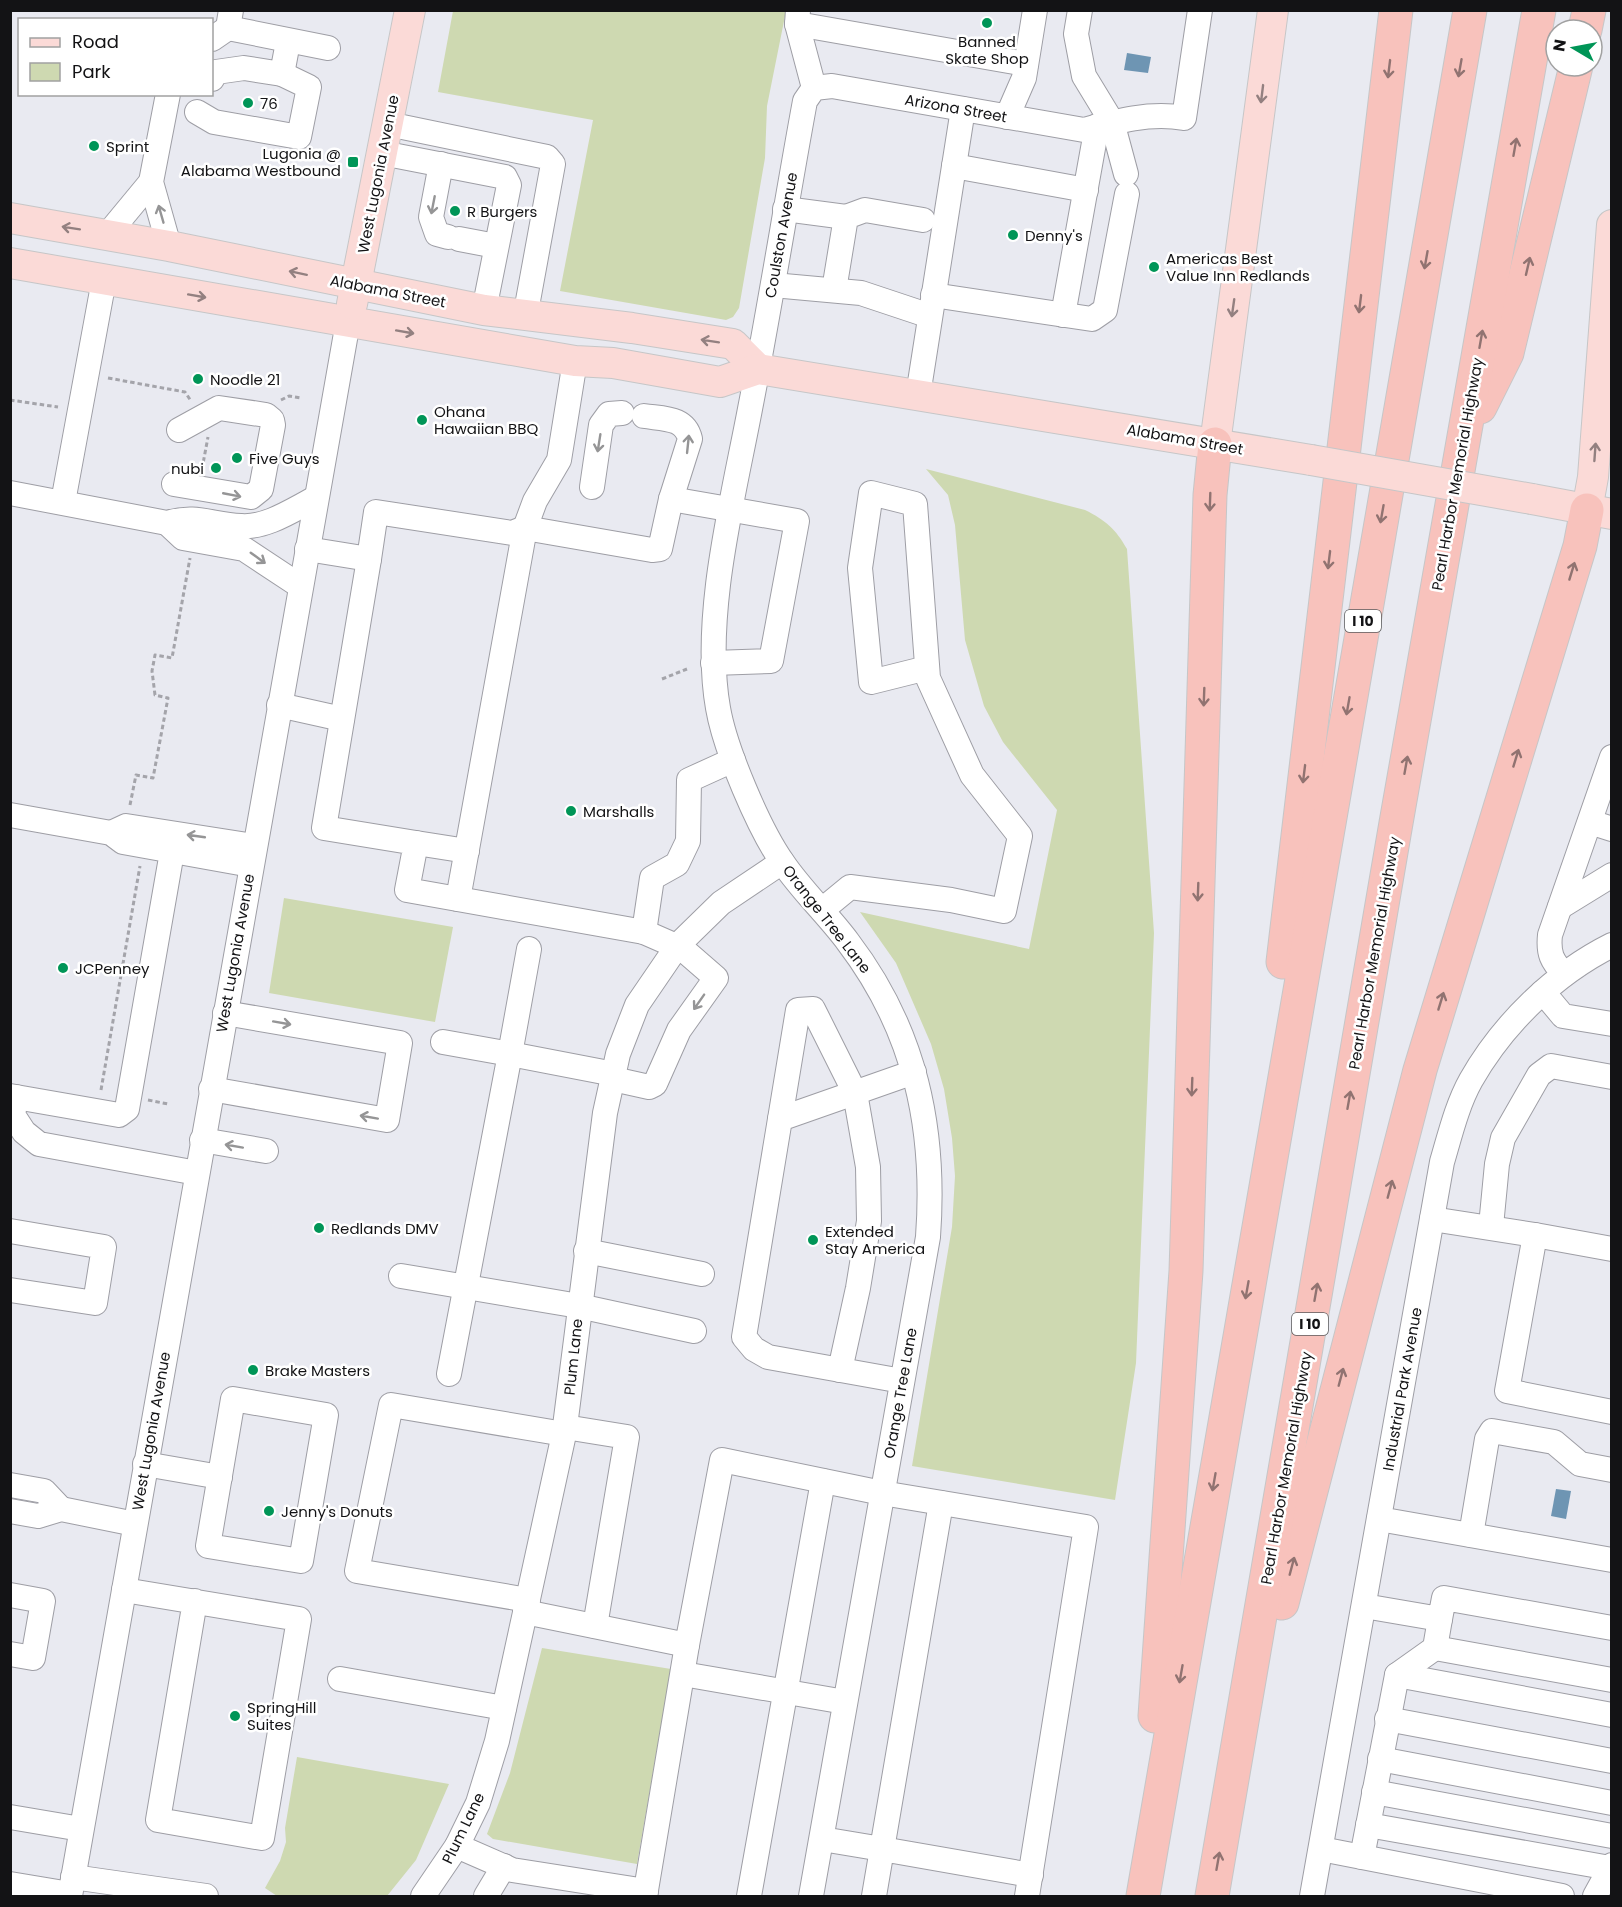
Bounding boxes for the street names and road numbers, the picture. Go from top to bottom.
street label: Arizona Street [903,89,1009,127]
street label: West Lugonia Avenue [352,93,404,255]
street label: Coulston Avenue [760,170,802,300]
street label: Alabama Street [328,269,448,313]
street label: Pearl Harbor Memorial Highway [1426,355,1488,592]
street label: Alabama Street [1125,418,1245,460]
road number: I 10 [1345,610,1381,632]
street label: Pearl Harbor Memorial Highway [1343,834,1405,1071]
street label: Orange Tree Lane [778,860,876,978]
street label: West Lugonia Avenue [211,872,259,1034]
street label: Industrial Park Avenue [1377,1305,1427,1473]
road number: I 10 [1292,1313,1328,1335]
street label: Plum Lane [559,1318,587,1396]
street label: Orange Tree Lane [878,1326,922,1460]
street label: Pearl Harbor Memorial Highway [1255,1349,1317,1586]
street label: West Lugonia Avenue [127,1350,175,1512]
street label: Plum Lane [437,1789,489,1867]

